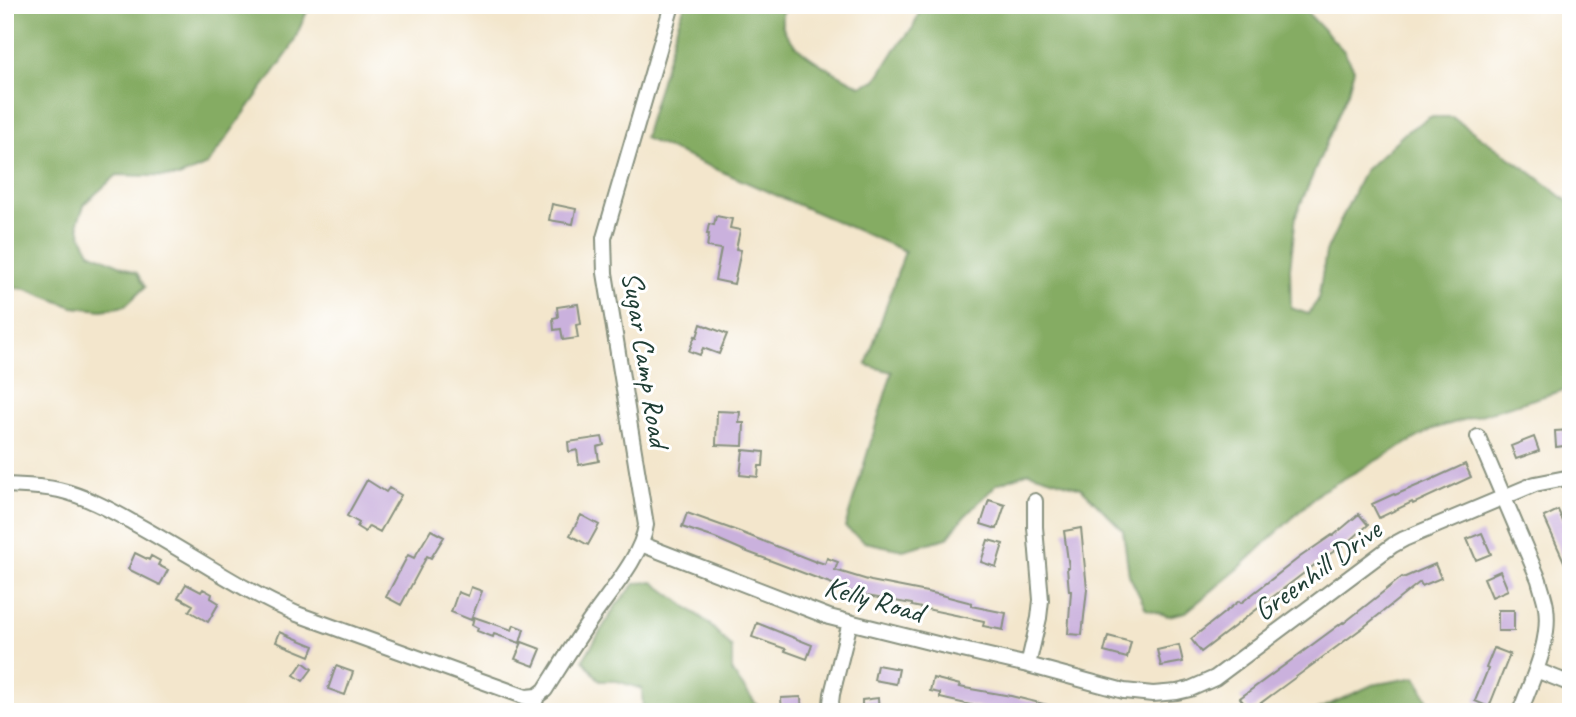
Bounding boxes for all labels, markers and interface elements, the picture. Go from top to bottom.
street label: Sugar Camp Road [613,269,679,454]
street label: Greenhill Drive [1246,510,1390,629]
street label: Kelly Road [820,567,932,632]

